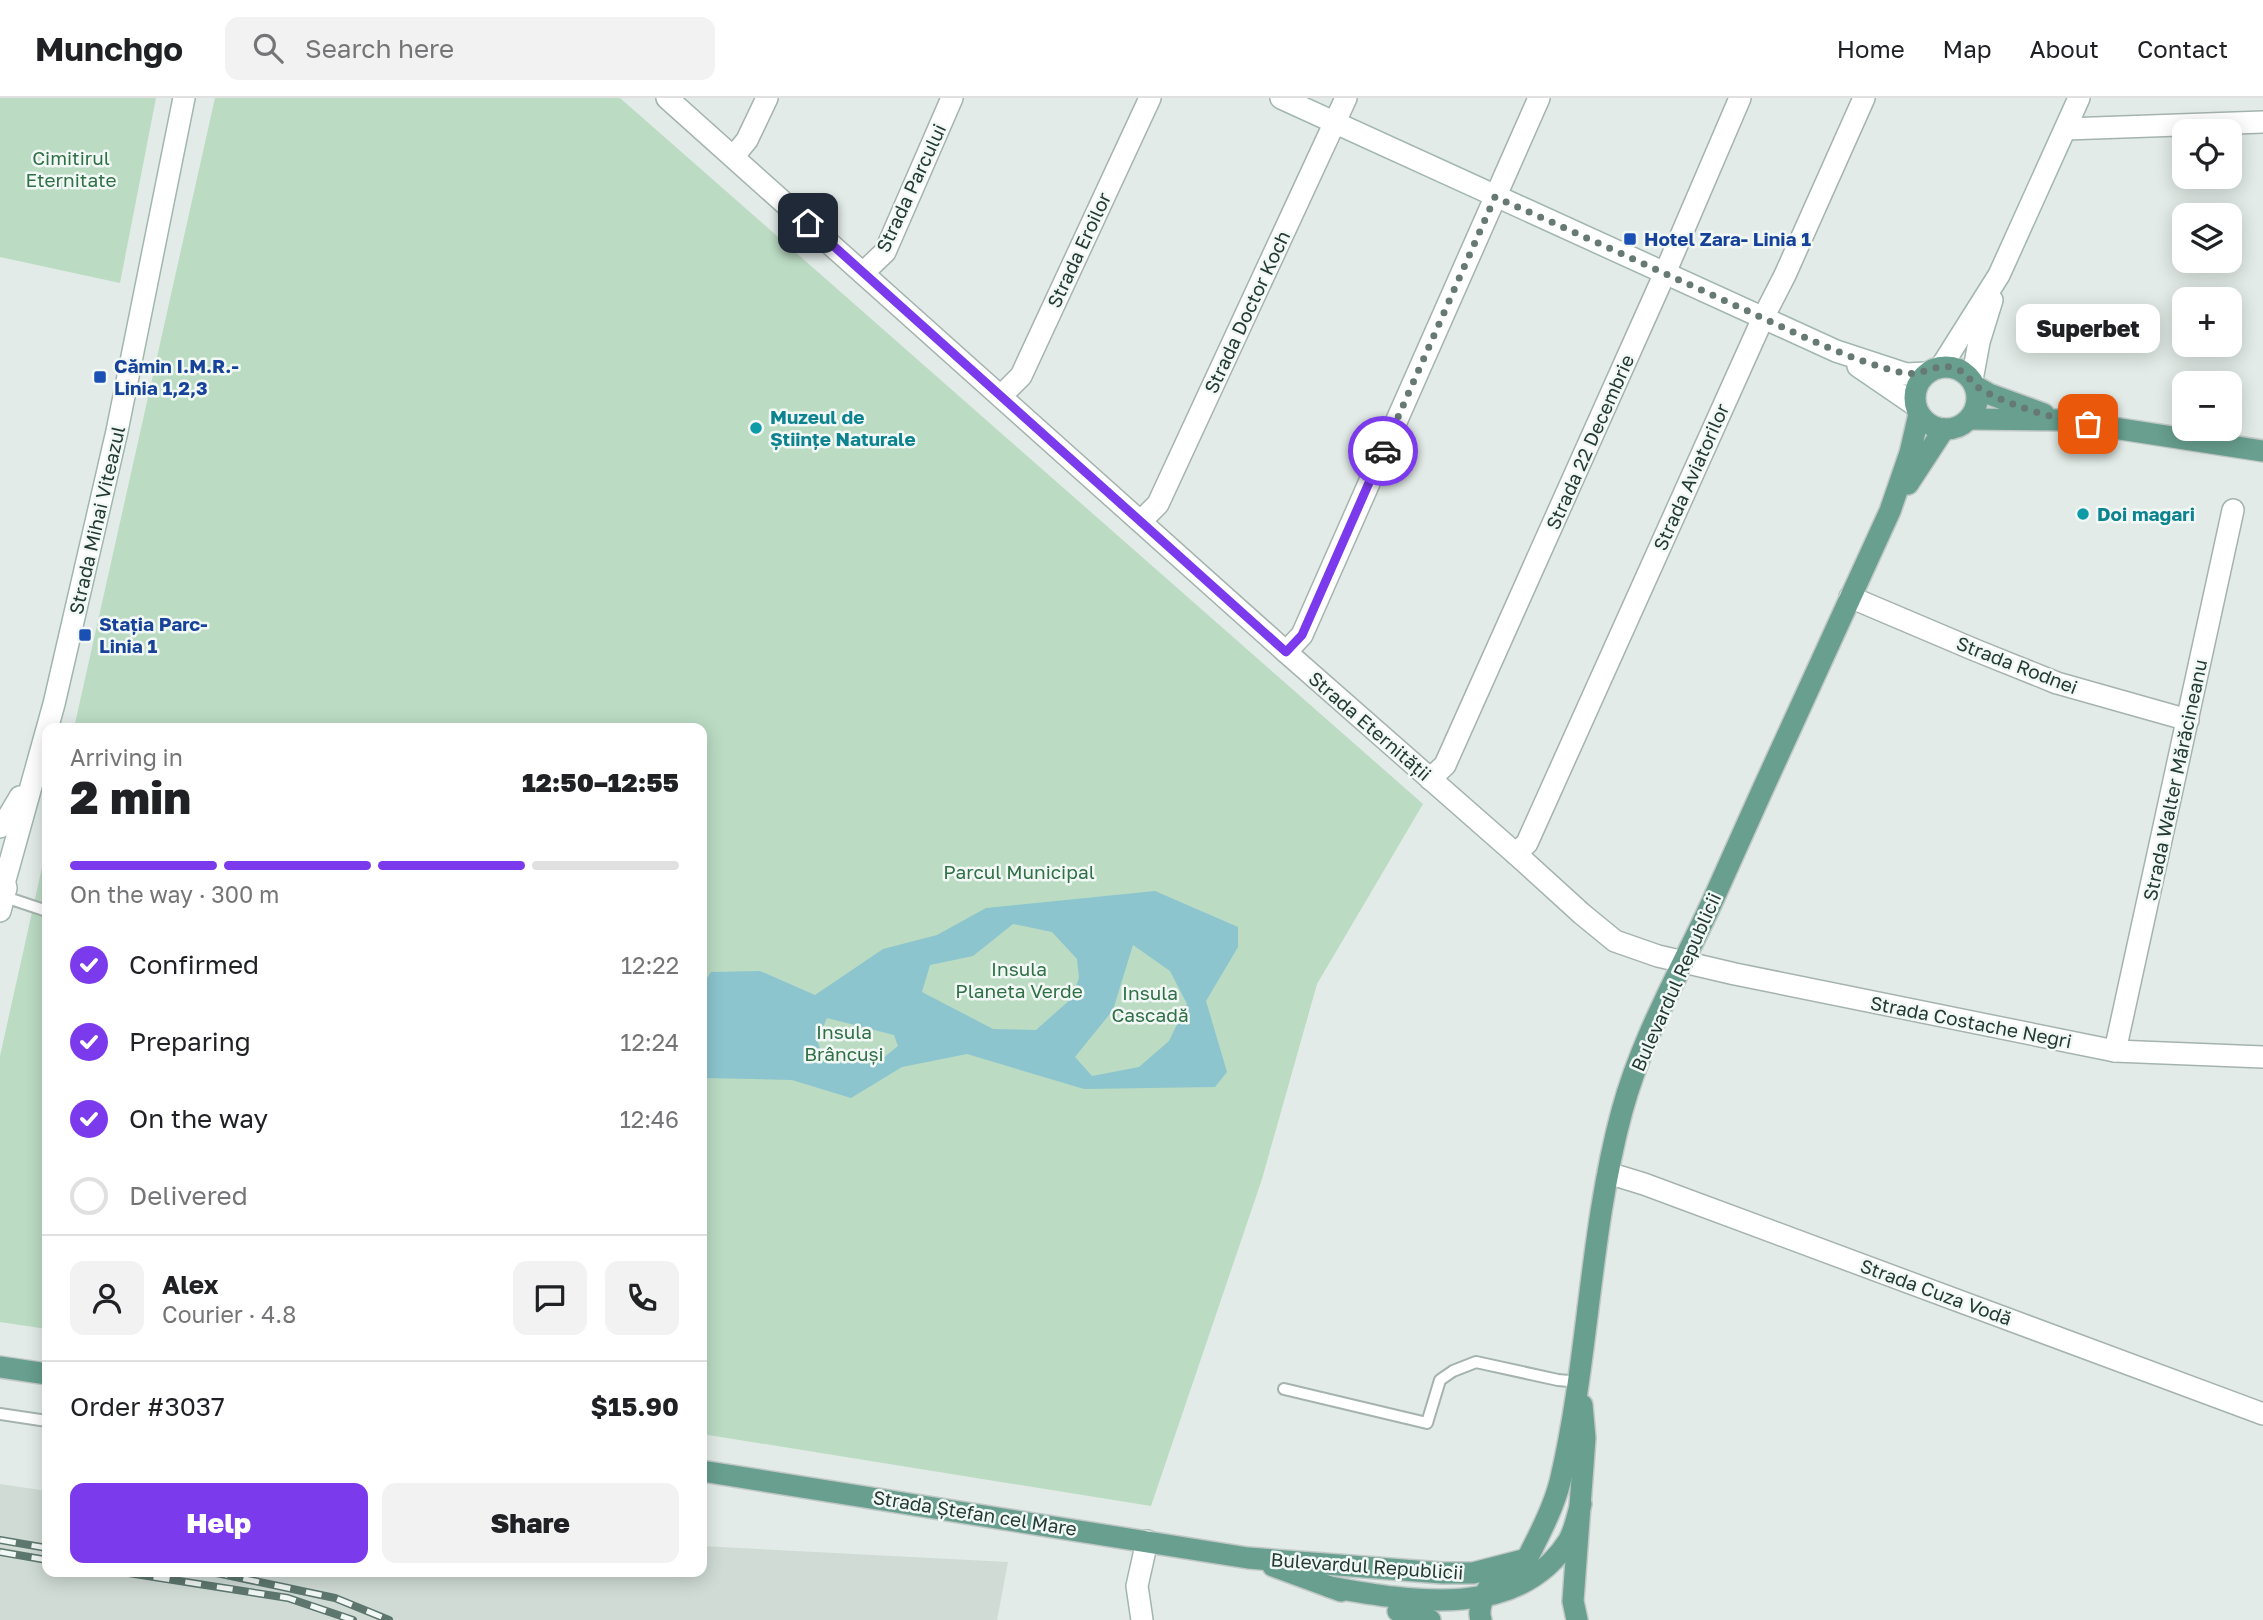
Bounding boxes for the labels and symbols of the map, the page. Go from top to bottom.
street label: Strada Parcului [871,120,950,256]
park label: Cimitirul Eternitate [25,146,117,191]
street label: Strada Eroilor [1042,188,1116,311]
pin [778,193,838,253]
street label: Strada Doctor Koch [1199,227,1294,397]
place label: Hotel Zara- Linia 1 [1644,227,1811,250]
marker: Hotel Zara- Linia 1 [1622,231,1638,247]
callout: Superbet [2016,305,2160,354]
street label: Strada 22 Decembrie [1541,351,1638,533]
place label: Cămin I.M.R.- Linia 1,2,3 [114,354,239,399]
marker: Cămin I.M.R.- Linia 1,2,3 [92,369,108,385]
pin [2058,394,2118,454]
street label: Strada Aviatorilor [1648,399,1734,554]
place label: Muzeul de Științe Naturale [770,405,916,450]
courier [1348,416,1418,486]
marker: Muzeul de Științe Naturale [748,420,764,436]
street label: Strada Mihai Viteazul [64,423,129,616]
place label: Doi magari [2097,502,2195,525]
marker: Doi magari [2075,506,2091,522]
place label: Stația Parc- Linia 1 [99,612,207,657]
marker: Stația Parc- Linia 1 [77,627,93,643]
street label: Strada Rodnei [1953,631,2081,698]
street label: Strada Walter Mărăcineanu [2138,657,2211,903]
street label: Strada Eternității [1304,666,1436,785]
park label: Parcul Municipal [943,860,1095,883]
street label: Bulevardul Republicii [1626,889,1725,1075]
park label: Insula Planeta Verde [955,957,1083,1002]
park label: Insula Cascadă [1111,981,1189,1026]
street label: Strada Costache Negri [1868,991,2074,1052]
park label: Insula Brâncuși [804,1020,884,1065]
street label: Strada Cuza Vodă [1857,1253,2015,1330]
street label: Strada Ștefan cel Mare [872,1485,1079,1540]
street label: Bulevardul Republicii [1270,1547,1464,1584]

